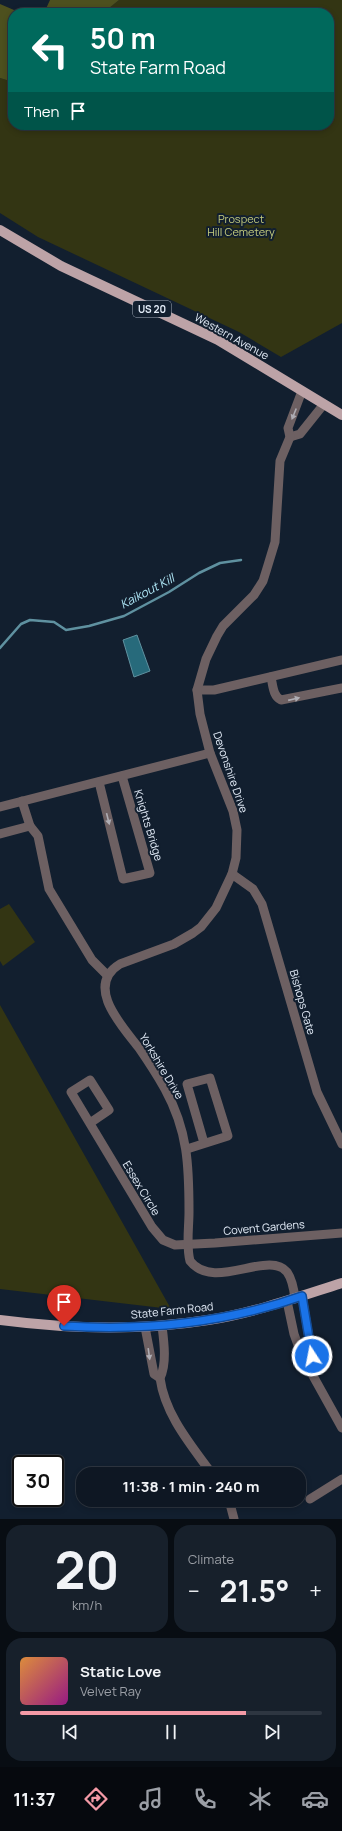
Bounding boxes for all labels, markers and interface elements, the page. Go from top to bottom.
text: 50 m [90,19,156,57]
icon: left [24,24,76,76]
text: State Farm Road [90,55,226,79]
icon: arrive [67,100,89,122]
text: Then [24,101,59,122]
park label: Prospect Hill Cemetery [207,211,275,239]
road number: US 20 [133,301,171,317]
street label: Western Avenue [192,309,272,363]
one-way arrow [290,408,297,420]
water label: Kaikout Kill [117,569,179,612]
one-way arrow [287,695,300,701]
street label: Devonshire Drive [210,729,252,815]
street label: Knights Bridge [131,788,167,863]
one-way arrow [106,813,112,826]
street label: Bishops Gate [287,968,320,1037]
street label: Yorkshire Drive [136,1030,188,1102]
street label: Essex Circle [120,1158,164,1219]
street label: Covent Gardens [223,1216,306,1238]
pin [47,1285,81,1326]
icon: arrive [53,1291,75,1313]
street label: State Farm Road [130,1298,214,1322]
position arrow [291,1335,333,1377]
one-way arrow [146,1348,152,1360]
speed limit sign: 30 [12,1455,64,1507]
text: 11:38 · 1 min · 240 m [123,1476,259,1497]
text: 20 [54,1534,120,1605]
text: Climate [188,1550,234,1568]
text: 21.5° [220,1570,290,1611]
text: − [188,1576,200,1606]
text: + [309,1576,322,1606]
text: km/h [72,1596,102,1614]
text: Static Love [80,1661,161,1682]
text: Velvet Ray [80,1682,141,1700]
icon: previous [59,1721,81,1743]
icon: pause [160,1721,182,1743]
icon: next [261,1721,283,1743]
icon: directions [82,1785,110,1813]
icon: music [137,1785,165,1813]
icon: phone [191,1785,219,1813]
icon: climate [246,1785,274,1813]
icon: car [301,1785,329,1813]
text: 11:37 [13,1787,55,1811]

